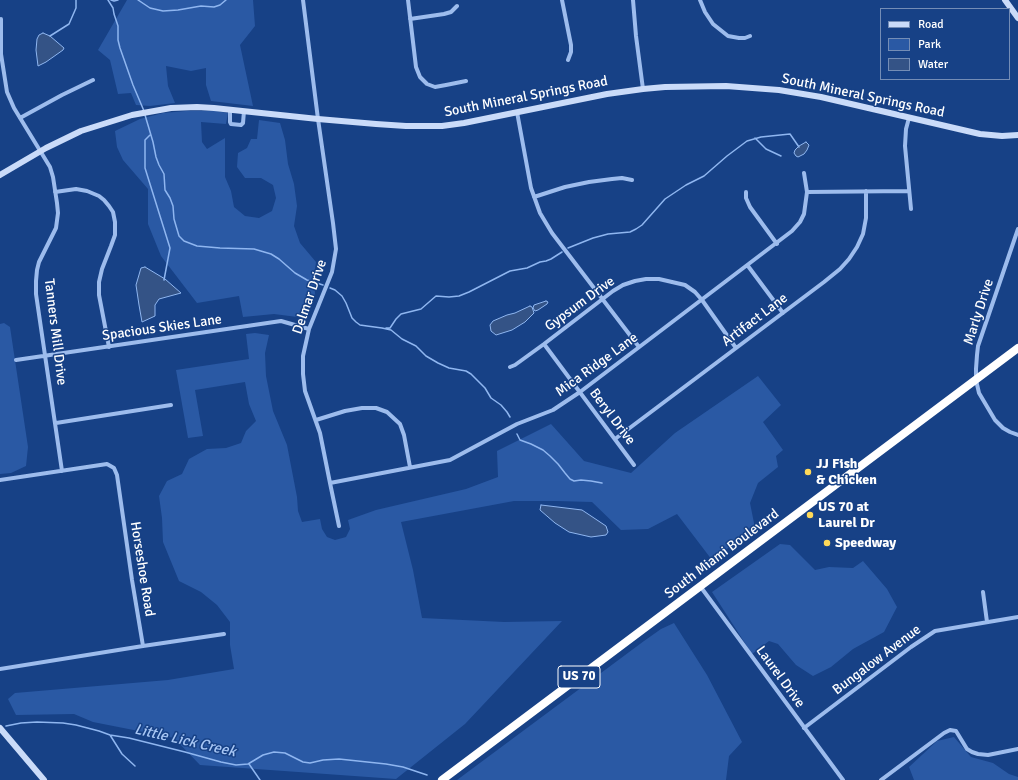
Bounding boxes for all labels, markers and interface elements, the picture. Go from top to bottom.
legend [880,8,1010,80]
text: Road [918,17,944,32]
text: Park [918,37,941,52]
text: Water [918,57,948,72]
street label: South Mineral Springs Road [780,71,946,121]
street label: South Mineral Springs Road [443,73,609,121]
street label: Delmar Drive [289,257,331,337]
street label: Gypsum Drive [542,273,618,335]
street label: Marly Drive [960,277,998,347]
street label: Tanners Mill Drive [40,278,70,386]
street label: Artifact Lane [719,290,791,350]
street label: Spacious Skies Lane [101,311,223,345]
street label: Mica Ridge Lane [552,329,642,401]
street label: Beryl Drive [585,386,639,448]
place label: JJ Fish & Chicken [816,456,877,488]
marker: JJ Fish & Chicken [803,467,813,477]
place label: US 70 at Laurel Dr [818,499,875,532]
street label: South Miami Boulevard [662,506,782,602]
marker: US 70 at Laurel Dr [805,510,815,520]
street label: Horseshoe Road [126,520,158,618]
place label: Speedway [835,535,896,551]
marker: Speedway [822,538,832,548]
street label: Bungalow Avenue [829,621,925,699]
street label: Laurel Drive [752,643,808,711]
road number: US 70 [558,666,600,688]
water label: Little Lick Creek [133,721,237,761]

